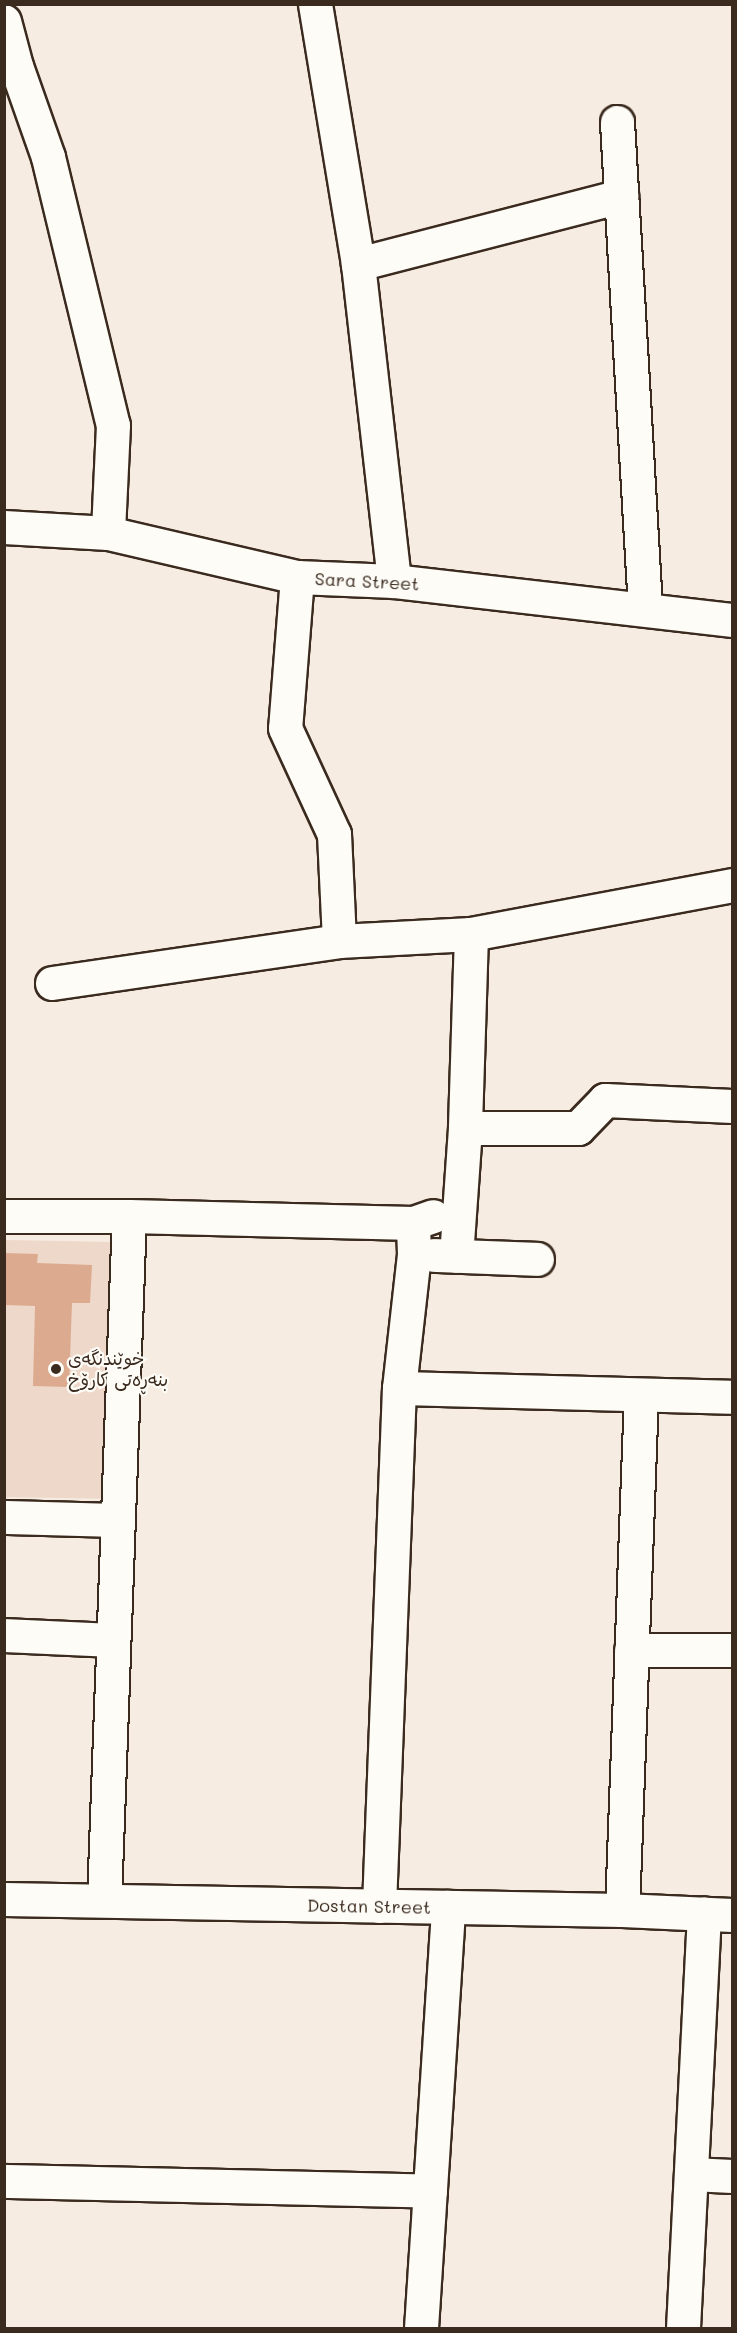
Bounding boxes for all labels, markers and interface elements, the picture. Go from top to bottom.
street label: Sara Street [314,567,420,595]
place label: خوێندنگەی بنەڕەتی کارۆخ [68,1348,168,1390]
marker: خوێندنگەی بنەڕەتی کارۆخ [49,1362,63,1376]
street label: Dostan Street [307,1894,431,1918]

